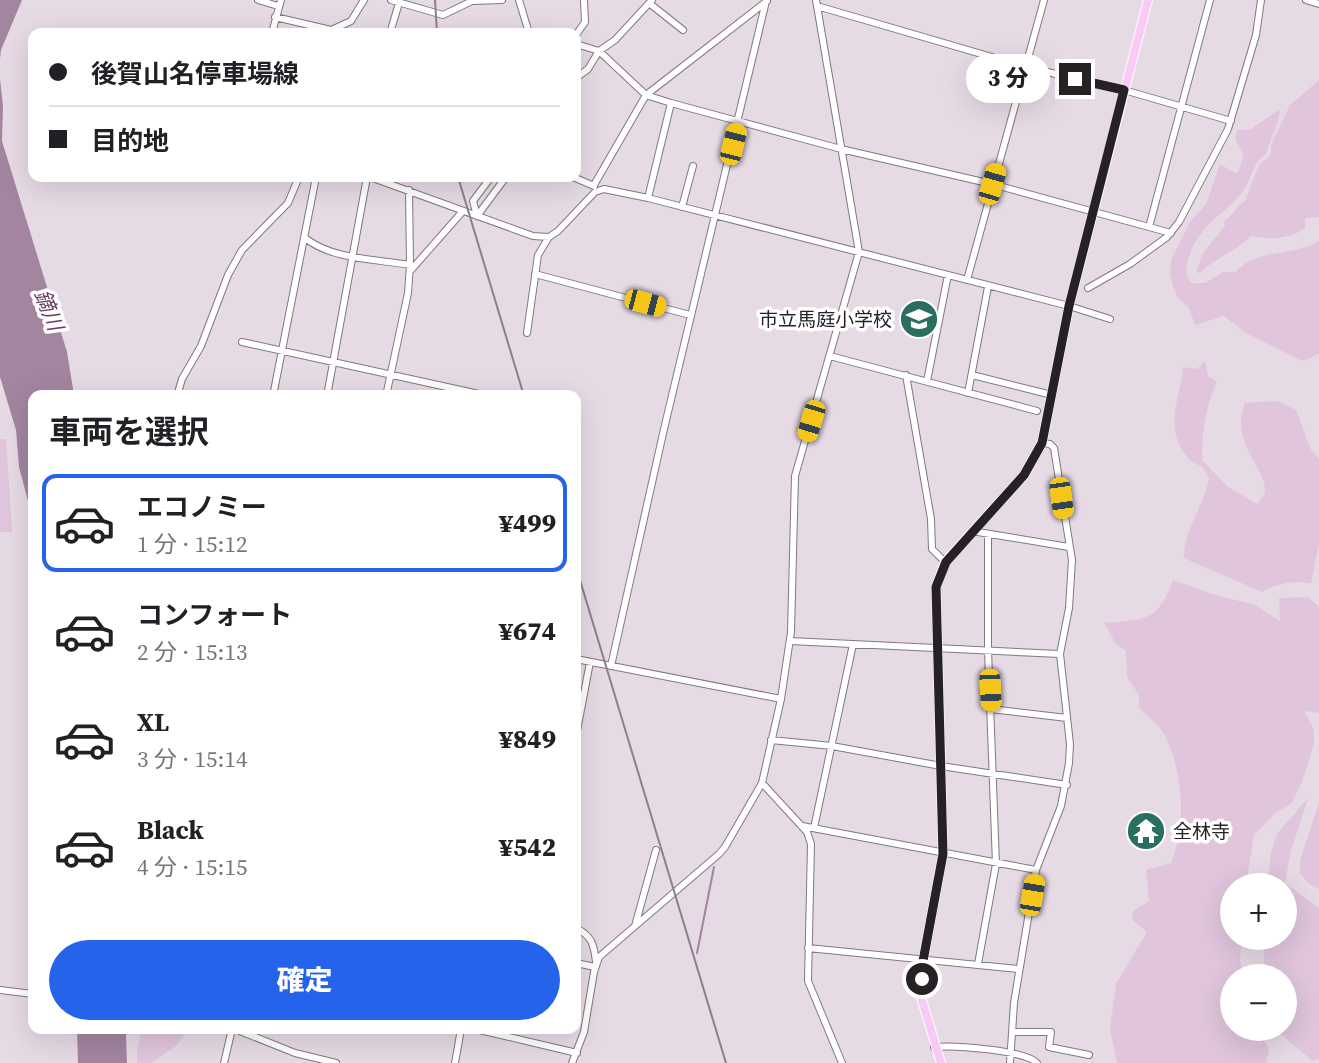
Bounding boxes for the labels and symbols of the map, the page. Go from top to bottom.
callout: 3 分 [967,55,1050,104]
route end [1059,63,1091,95]
car [718,121,749,167]
car [977,161,1008,207]
water label: 鏑川 [28,285,71,337]
car [622,287,669,319]
school or university icon: 市立馬庭小学校 [898,298,940,340]
place label: 市立馬庭小学校 [759,306,892,332]
car [795,398,828,444]
car [1048,476,1075,520]
car [979,668,1002,712]
temple icon: 全林寺 [1125,810,1167,852]
place label: 全林寺 [1173,818,1230,844]
car [1019,872,1046,918]
route start [906,963,938,995]

